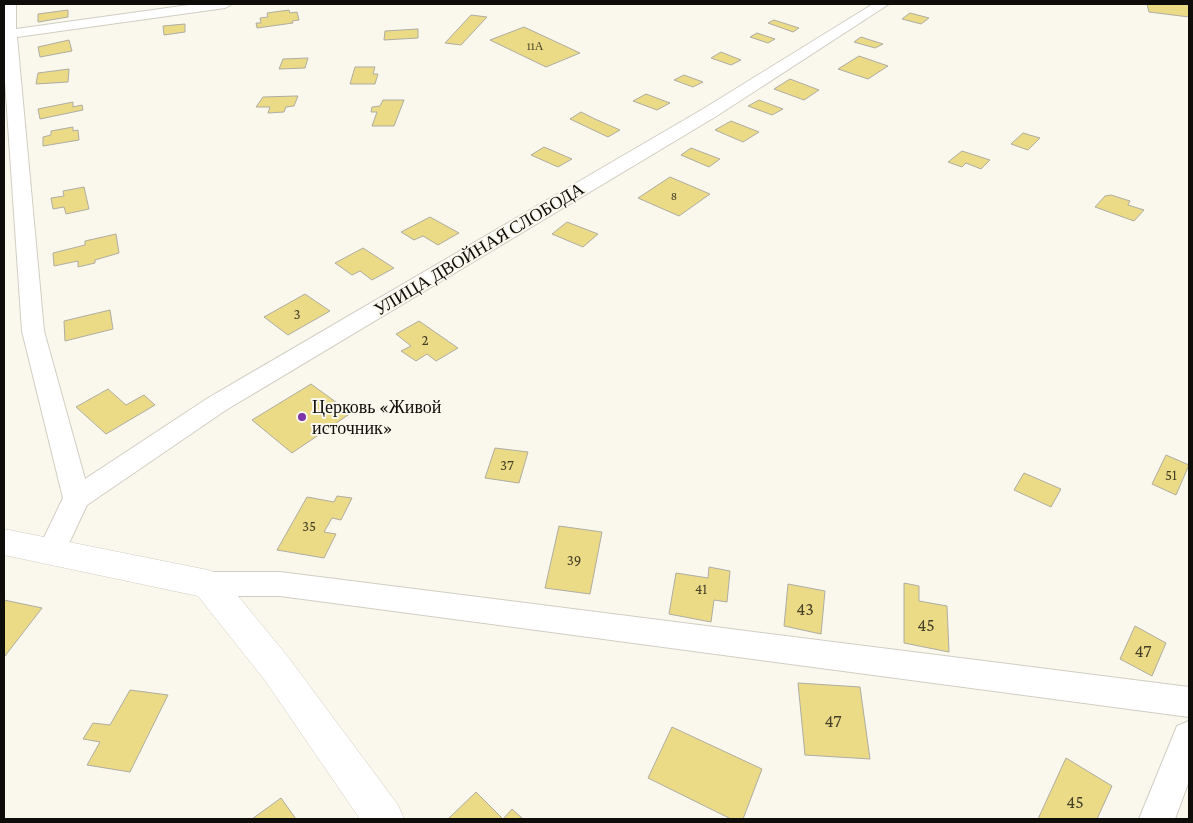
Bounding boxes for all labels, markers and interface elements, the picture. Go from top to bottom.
house number: 11А [527,39,544,53]
street label: УЛИЦА ДВОЙНАЯ СЛОБОДА [370,178,588,320]
house number: 8 [671,189,677,203]
house number: 3 [293,306,301,322]
house number: 2 [421,332,429,348]
place label: Церковь «Живой источник» [312,397,442,438]
marker: Церковь «Живой источник» [296,411,308,423]
house number: 37 [500,457,514,473]
house number: 51 [1165,467,1177,483]
house number: 35 [302,518,316,534]
house number: 39 [567,552,581,568]
house number: 41 [695,581,707,597]
house number: 43 [796,599,814,619]
house number: 45 [917,615,935,635]
house number: 47 [1134,641,1152,661]
house number: 47 [824,711,842,731]
house number: 45 [1066,792,1084,812]

